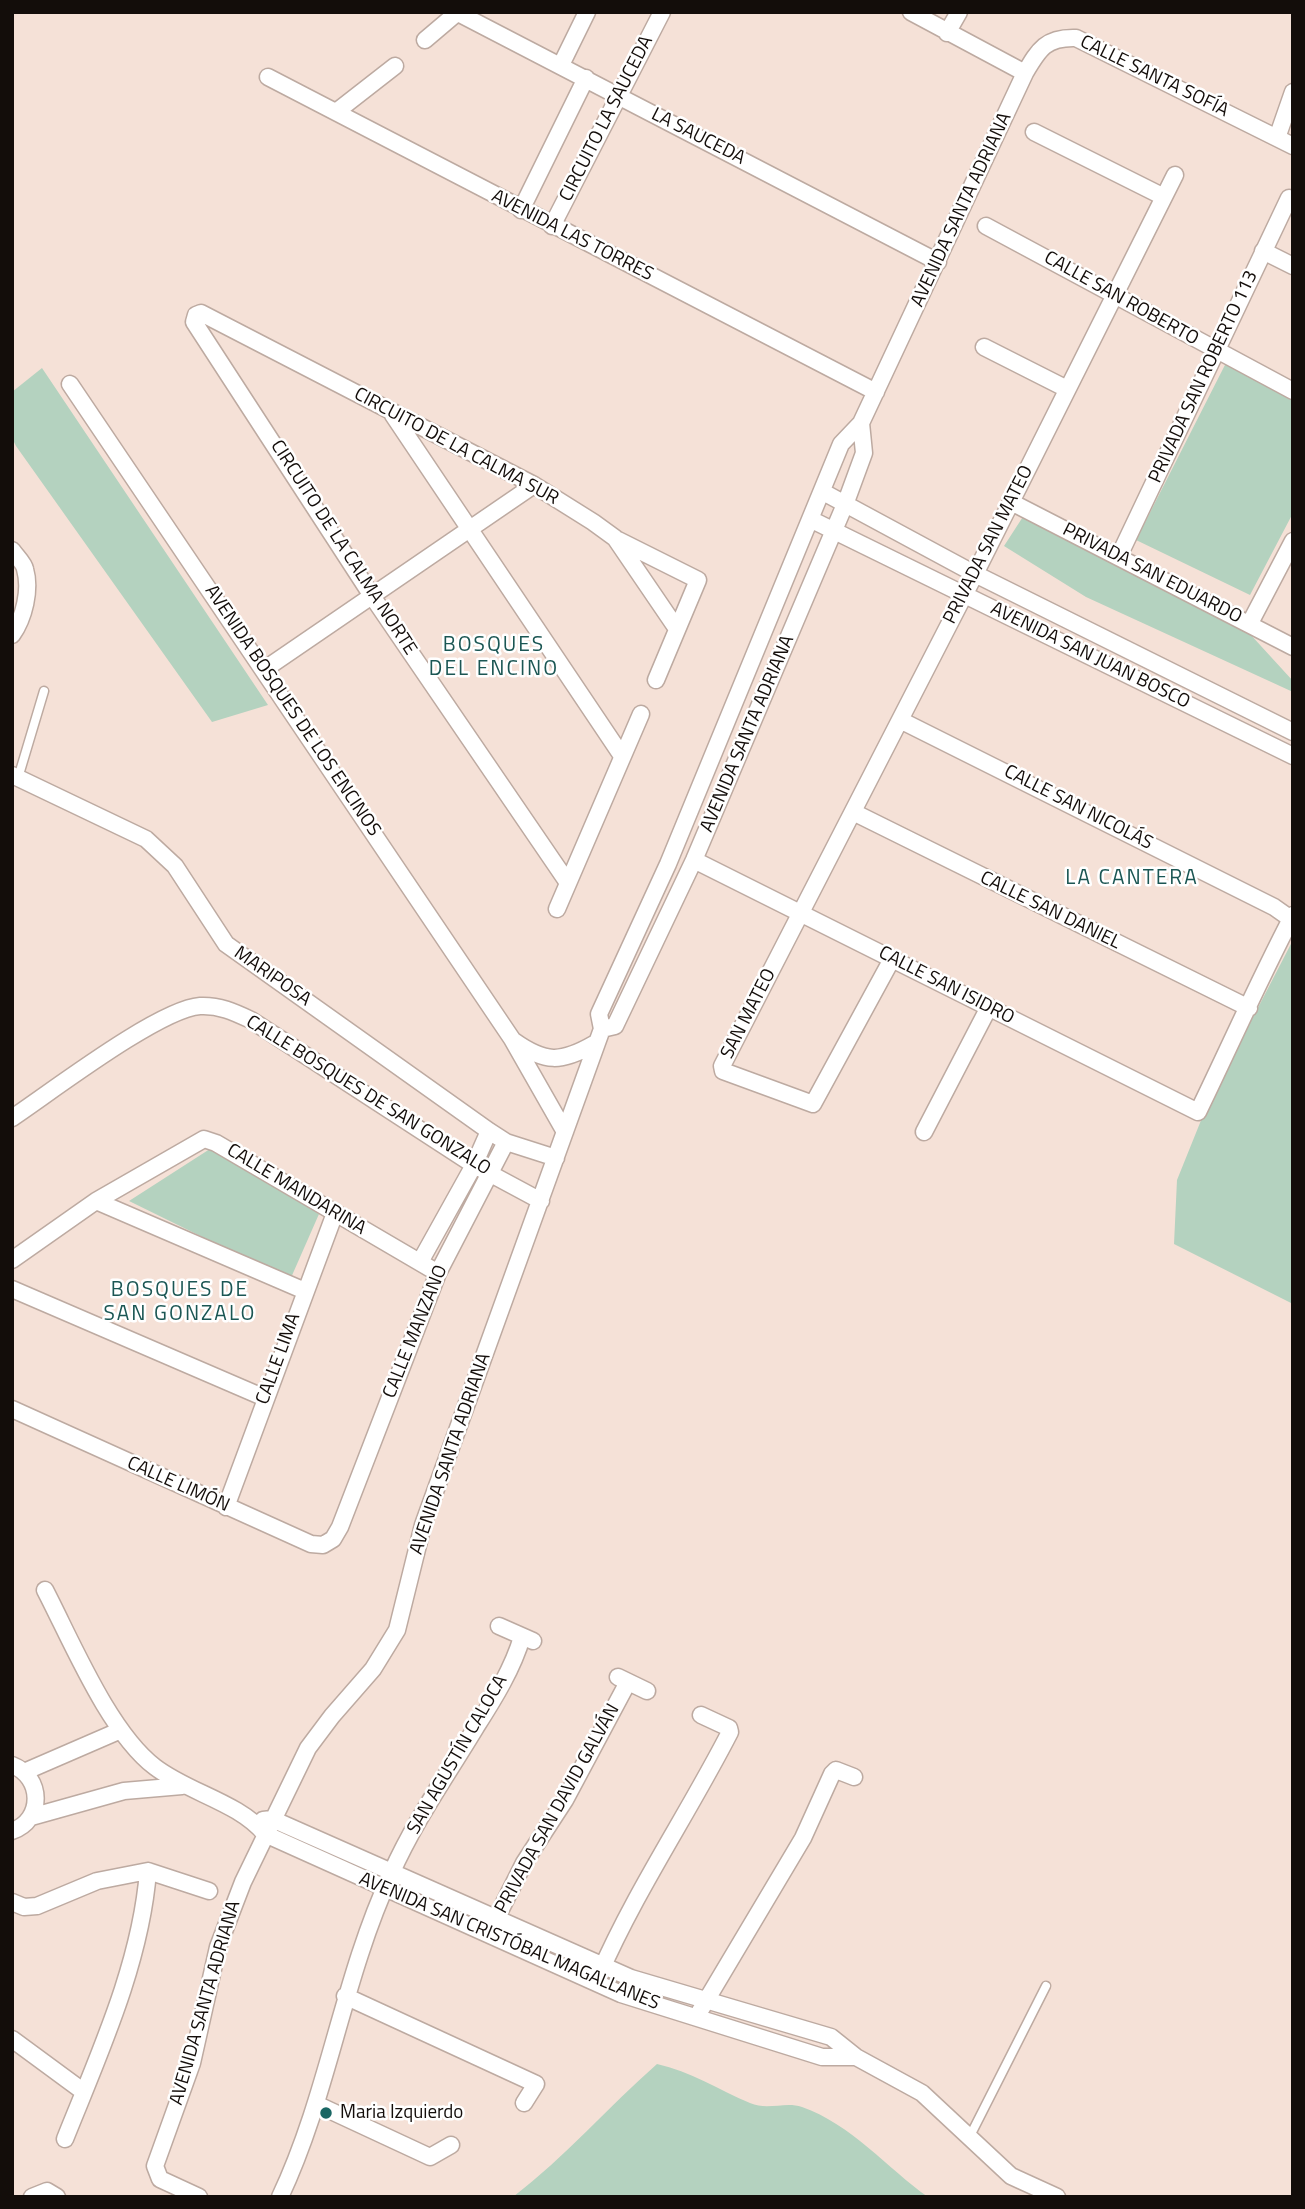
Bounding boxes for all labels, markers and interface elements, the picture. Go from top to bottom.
street label: CALLE SANTA SOFÍA [1076,31,1232,123]
street label: CIRCUITO LA SAUCEDA [555,32,659,206]
street label: LA SAUCEDA [647,104,749,170]
street label: AVENIDA SANTA ADRIANA [907,109,1017,311]
street label: AVENIDA LAS TORRES [487,185,657,287]
street label: CALLE SAN ROBERTO [1040,247,1202,351]
street label: PRIVADA SAN ROBERTO 113 [1145,267,1263,487]
street label: CIRCUITO DE LA CALMA SUR [350,383,562,511]
street label: CIRCUITO DE LA CALMA NORTE [265,436,421,660]
street label: PRIVADA SAN MATEO [939,462,1039,628]
street label: PRIVADA SAN EDUARDO [1059,519,1245,629]
street label: AVENIDA BOSQUES DE LOS ENCINOS [199,581,385,841]
street label: AVENIDA SAN JUAN BOSCO [987,598,1193,714]
street label: AVENIDA SANTA ADRIANA [696,632,800,836]
district label: BOSQUES DEL ENCINO [430,633,558,683]
street label: CALLE SAN NICOLÁS [1000,761,1156,855]
district label: LA CANTERA [1067,866,1197,892]
street label: CALLE SAN DANIEL [976,867,1124,955]
street label: MARIPOSA [229,942,315,1012]
street label: CALLE SAN ISIDRO [874,942,1018,1030]
street label: SAN MATEO [717,965,781,1063]
street label: CALLE BOSQUES DE SAN GONZALO [242,1011,494,1181]
street label: CALLE MANDARINA [222,1139,370,1241]
street label: CALLE MANZANO [379,1262,453,1402]
district label: BOSQUES DE SAN GONZALO [105,1278,255,1328]
street label: CALLE LIMA [252,1310,306,1408]
street label: AVENIDA SANTA ADRIANA [406,1350,496,1558]
street label: CALLE LIMÓN [123,1452,233,1518]
street label: SAN AGUSTÍN CALOCA [403,1671,513,1839]
street label: PRIVADA SAN DAVID GALVÁN [491,1700,625,1918]
street label: AVENIDA SAN CRISTÓBAL MAGALLANES [355,1868,663,2016]
street label: AVENIDA SANTA ADRIANA [166,1898,246,2108]
place label: Maria Izquierdo [340,2102,463,2124]
marker: Maria Izquierdo [318,2105,334,2121]

